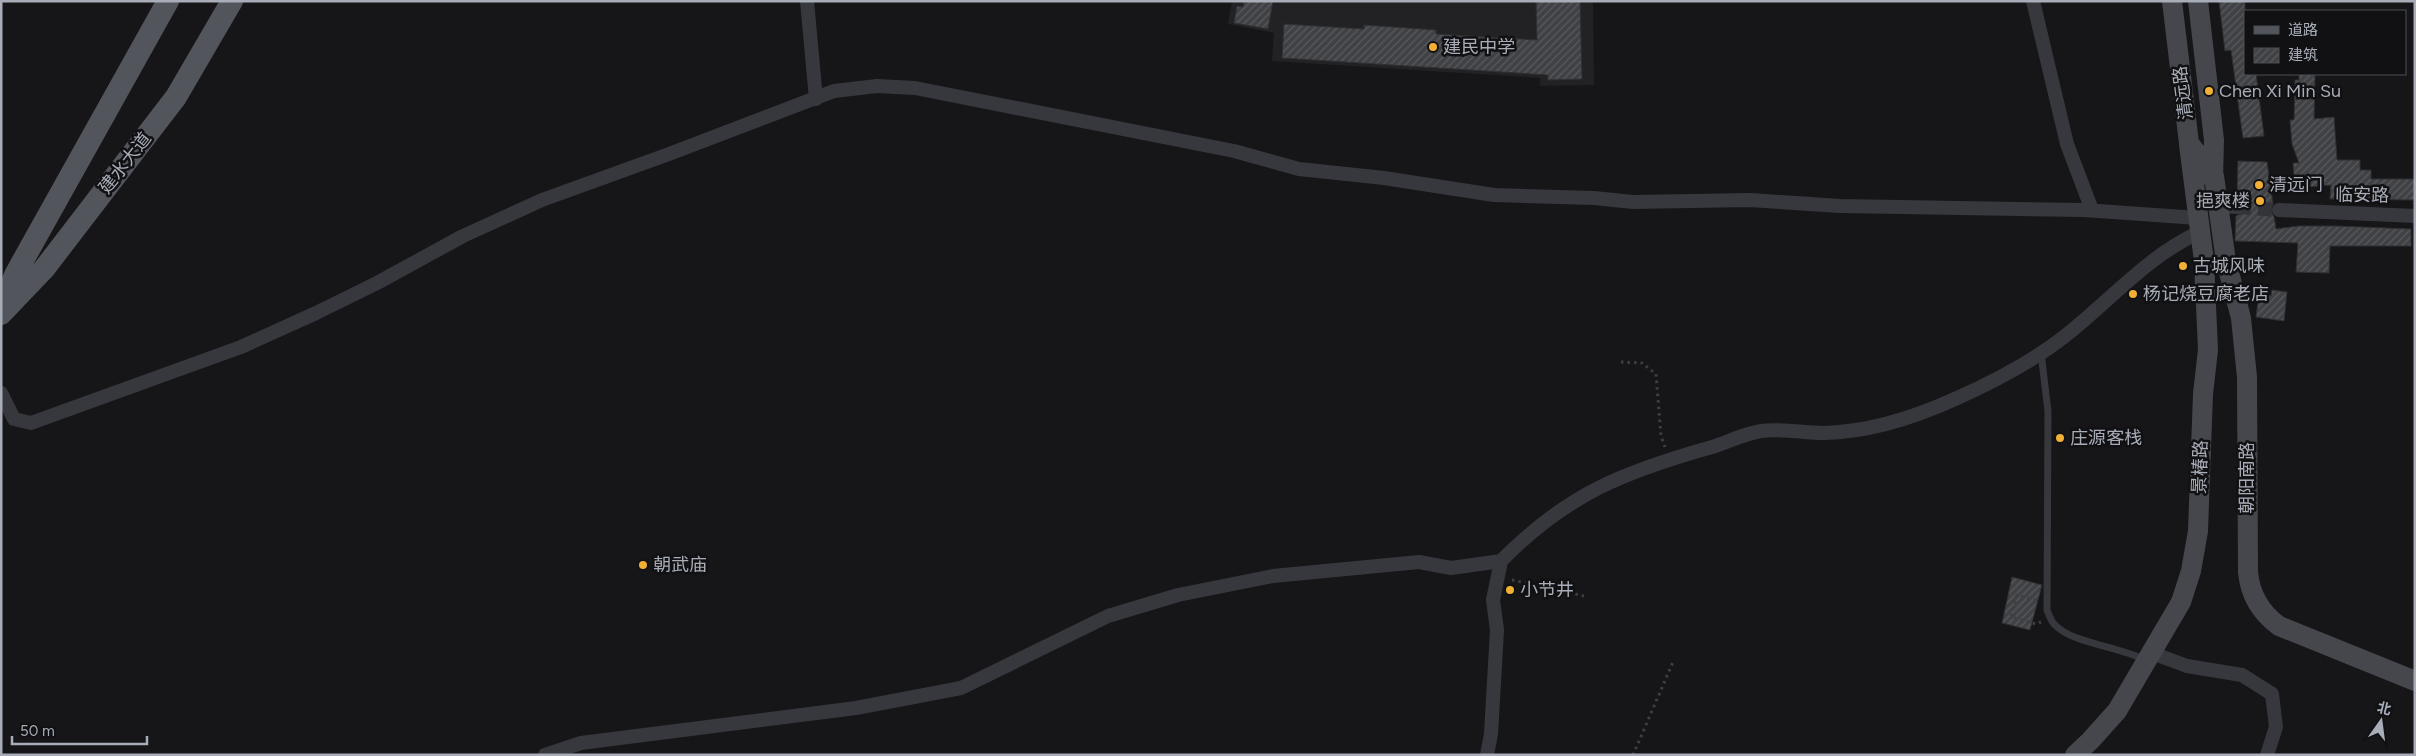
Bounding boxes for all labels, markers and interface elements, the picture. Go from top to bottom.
legend [2244,10,2406,75]
text: 道路 [2288,21,2318,39]
place label: 建民中学 [1443,36,1515,58]
marker: 建民中学 [1427,41,1439,53]
text: 建筑 [2288,46,2318,64]
street label: 清远路 [2169,65,2197,121]
place label: Chen Xi Min Su [2219,80,2341,102]
marker: Chen Xi Min Su [2203,85,2215,97]
street label: 建水大道 [94,128,156,198]
place label: 清远门 [2269,174,2323,196]
marker: 清远门 [2253,179,2265,191]
street label: 临安路 [2335,184,2389,206]
place label: 挹爽楼 [2196,190,2250,212]
marker: 挹爽楼 [2254,195,2266,207]
place label: 古城风味 [2193,255,2265,277]
marker: 古城风味 [2177,260,2189,272]
place label: 杨记烧豆腐老店 [2143,283,2269,305]
marker: 杨记烧豆腐老店 [2127,288,2139,300]
place label: 庄源客栈 [2070,427,2142,449]
marker: 庄源客栈 [2054,432,2066,444]
street label: 景椿路 [2188,440,2212,494]
street label: 朝阳南路 [2236,442,2258,514]
place label: 朝武庙 [653,554,707,576]
marker: 朝武庙 [637,559,649,571]
place label: 小节井 [1520,579,1574,601]
marker: 小节井 [1504,584,1516,596]
north arrow [2356,696,2406,746]
text: 北 [2375,699,2393,719]
scale bar [12,714,148,746]
text: 50 m [20,722,55,740]

